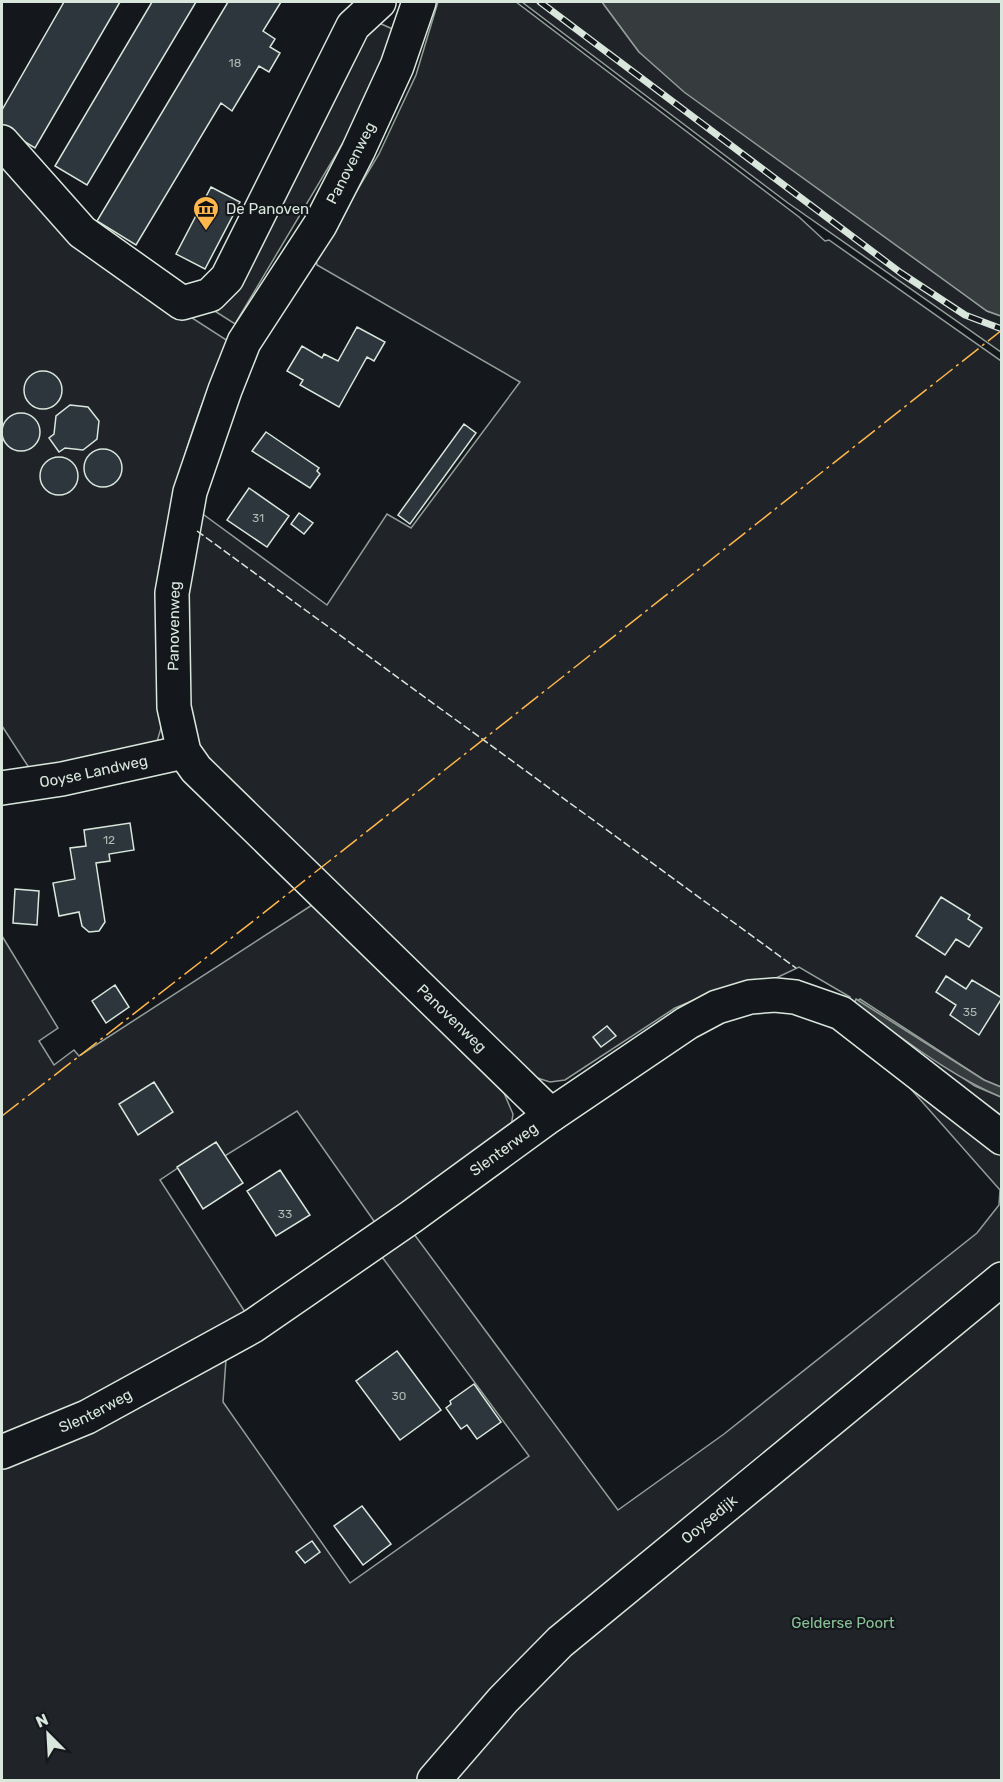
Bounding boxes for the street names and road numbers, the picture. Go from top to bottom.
street label: Panovenweg [323,119,379,207]
street label: Panovenweg [164,581,184,671]
street label: Ooyse Landweg [38,751,149,791]
street label: Panovenweg [413,980,490,1056]
street label: Slenterweg [466,1119,541,1180]
street label: Slenterweg [56,1385,135,1437]
street label: Ooysedijk [678,1491,741,1548]

